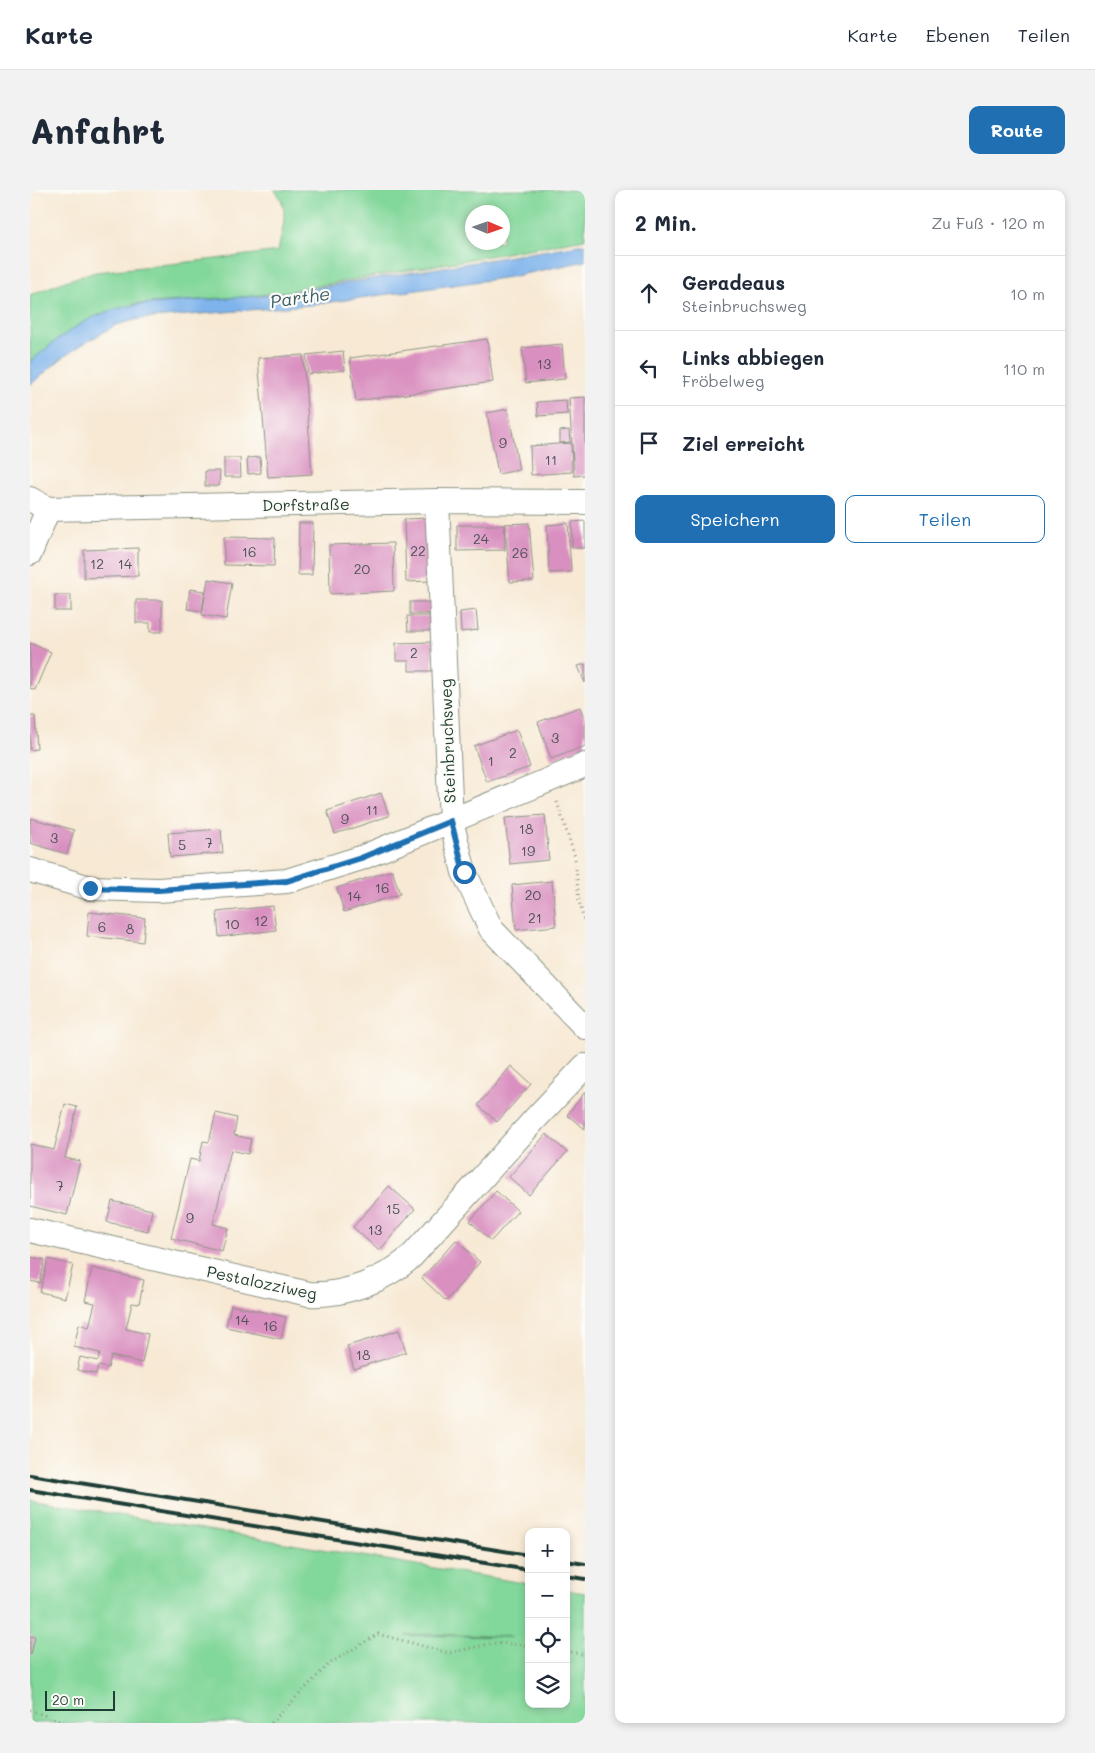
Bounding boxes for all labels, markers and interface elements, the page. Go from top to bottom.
text: Karte [25,19,93,50]
text: Karte [847,23,898,47]
text: Ebenen [926,23,990,47]
text: Teilen [1018,23,1070,47]
button: Route [969,106,1065,154]
text: Anfahrt [30,107,165,153]
north arrow [465,205,510,250]
text: 2 Min. [635,209,697,236]
text: Zu Fuß · 120 m [931,212,1045,233]
text: Geradeaus [682,270,785,295]
icon: ahead [635,279,663,307]
water label: Parthe [268,281,332,313]
text: 10 m [1010,283,1045,304]
text: Steinbruchsweg [682,295,807,316]
text: Links abbiegen [682,345,824,370]
house number: 13 [537,354,551,373]
icon: left [635,354,663,382]
text: 110 m [1003,358,1045,379]
text: Fröbelweg [682,370,764,391]
icon: arrive [635,429,663,457]
text: Ziel erreicht [682,431,805,456]
house number: 9 [499,433,507,452]
house number: 11 [545,450,557,469]
street label: Dorfstraße [262,493,350,515]
button: Speichern [635,495,835,543]
button: Teilen [845,495,1045,543]
house number: 24 [473,529,490,548]
house number: 22 [410,541,426,560]
house number: 16 [242,542,256,561]
house number: 26 [512,543,528,562]
house number: 12 [90,554,104,573]
house number: 14 [118,554,133,573]
house number: 20 [354,559,371,578]
house number: 2 [410,643,418,662]
street label: Steinbruchsweg [434,678,460,804]
house number: 3 [551,728,559,747]
house number: 2 [509,743,517,762]
house number: 1 [488,751,494,770]
house number: 11 [366,800,378,819]
house number: 9 [341,809,349,828]
house number: 18 [519,819,533,838]
house number: 3 [50,828,58,847]
house number: 7 [205,833,213,852]
house number: 5 [178,835,186,854]
house number: 19 [521,841,535,860]
route start [453,861,476,884]
route end [79,877,102,900]
house number: 16 [375,878,389,897]
house number: 20 [525,885,542,904]
house number: 14 [347,886,362,905]
house number: 21 [528,908,542,927]
house number: 12 [254,911,268,930]
house number: 10 [225,914,240,933]
house number: 6 [98,917,106,936]
house number: 8 [126,919,134,938]
house number: 7 [56,1176,64,1195]
house number: 15 [386,1199,400,1218]
house number: 9 [186,1208,194,1227]
house number: 13 [368,1220,382,1239]
street label: Pestalozziweg [205,1260,319,1304]
house number: 14 [235,1310,250,1329]
house number: 16 [263,1316,277,1335]
house number: 18 [356,1345,370,1364]
map controls [525,1528,570,1708]
button: + [525,1528,570,1573]
button: − [525,1573,570,1618]
button: locate [525,1618,570,1663]
button: layers [525,1663,570,1708]
scale bar [45,1688,115,1711]
text: 20 m [52,1690,84,1709]

